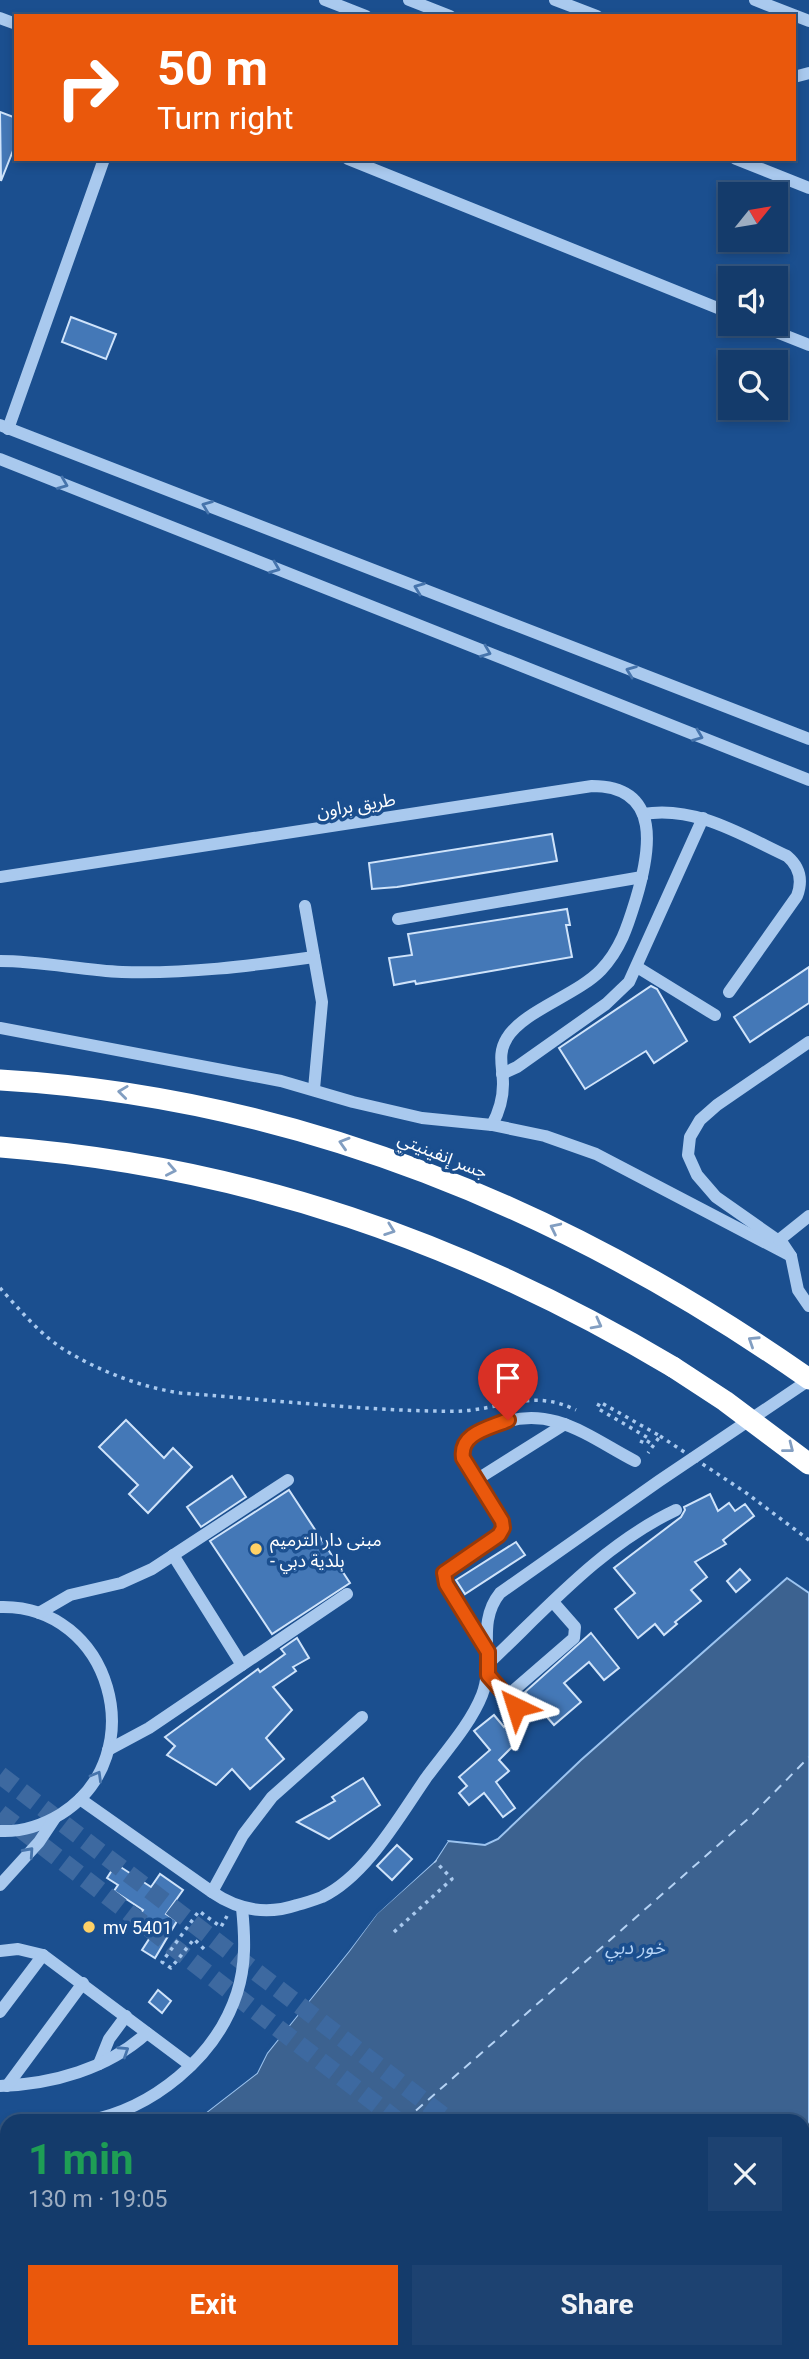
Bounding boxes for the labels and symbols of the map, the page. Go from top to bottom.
north arrow [718,182,788,252]
one-way arrow [57,475,69,489]
one-way arrow [201,501,213,515]
one-way arrow [268,559,280,573]
one-way arrow [414,583,426,597]
one-way arrow [480,643,492,657]
one-way arrow [626,665,638,679]
one-way arrow [691,727,703,741]
street label: طريق براون [315,788,397,823]
one-way arrow [117,1085,129,1100]
street label: جسر إنفينيتي [394,1127,491,1185]
one-way arrow [339,1136,351,1151]
one-way arrow [165,1162,177,1177]
one-way arrow [383,1222,395,1236]
one-way arrow [550,1223,562,1237]
one-way arrow [590,1315,602,1329]
one-way arrow [747,1336,760,1349]
pin [478,1348,538,1420]
one-way arrow [781,1440,794,1453]
place label: مبنى دار الترميم - بلدية دبي [270,1529,382,1574]
marker: مبنى دار الترميم - بلدية دبي [248,1541,264,1557]
position arrow [479,1670,553,1744]
one-way arrow [89,1770,102,1783]
one-way arrow [21,1847,33,1860]
place label: mv 5401 [103,1917,172,1938]
marker: mv 5401 [81,1919,97,1935]
water label: خور دبي [605,1936,666,1962]
one-way arrow [116,2046,129,2059]

